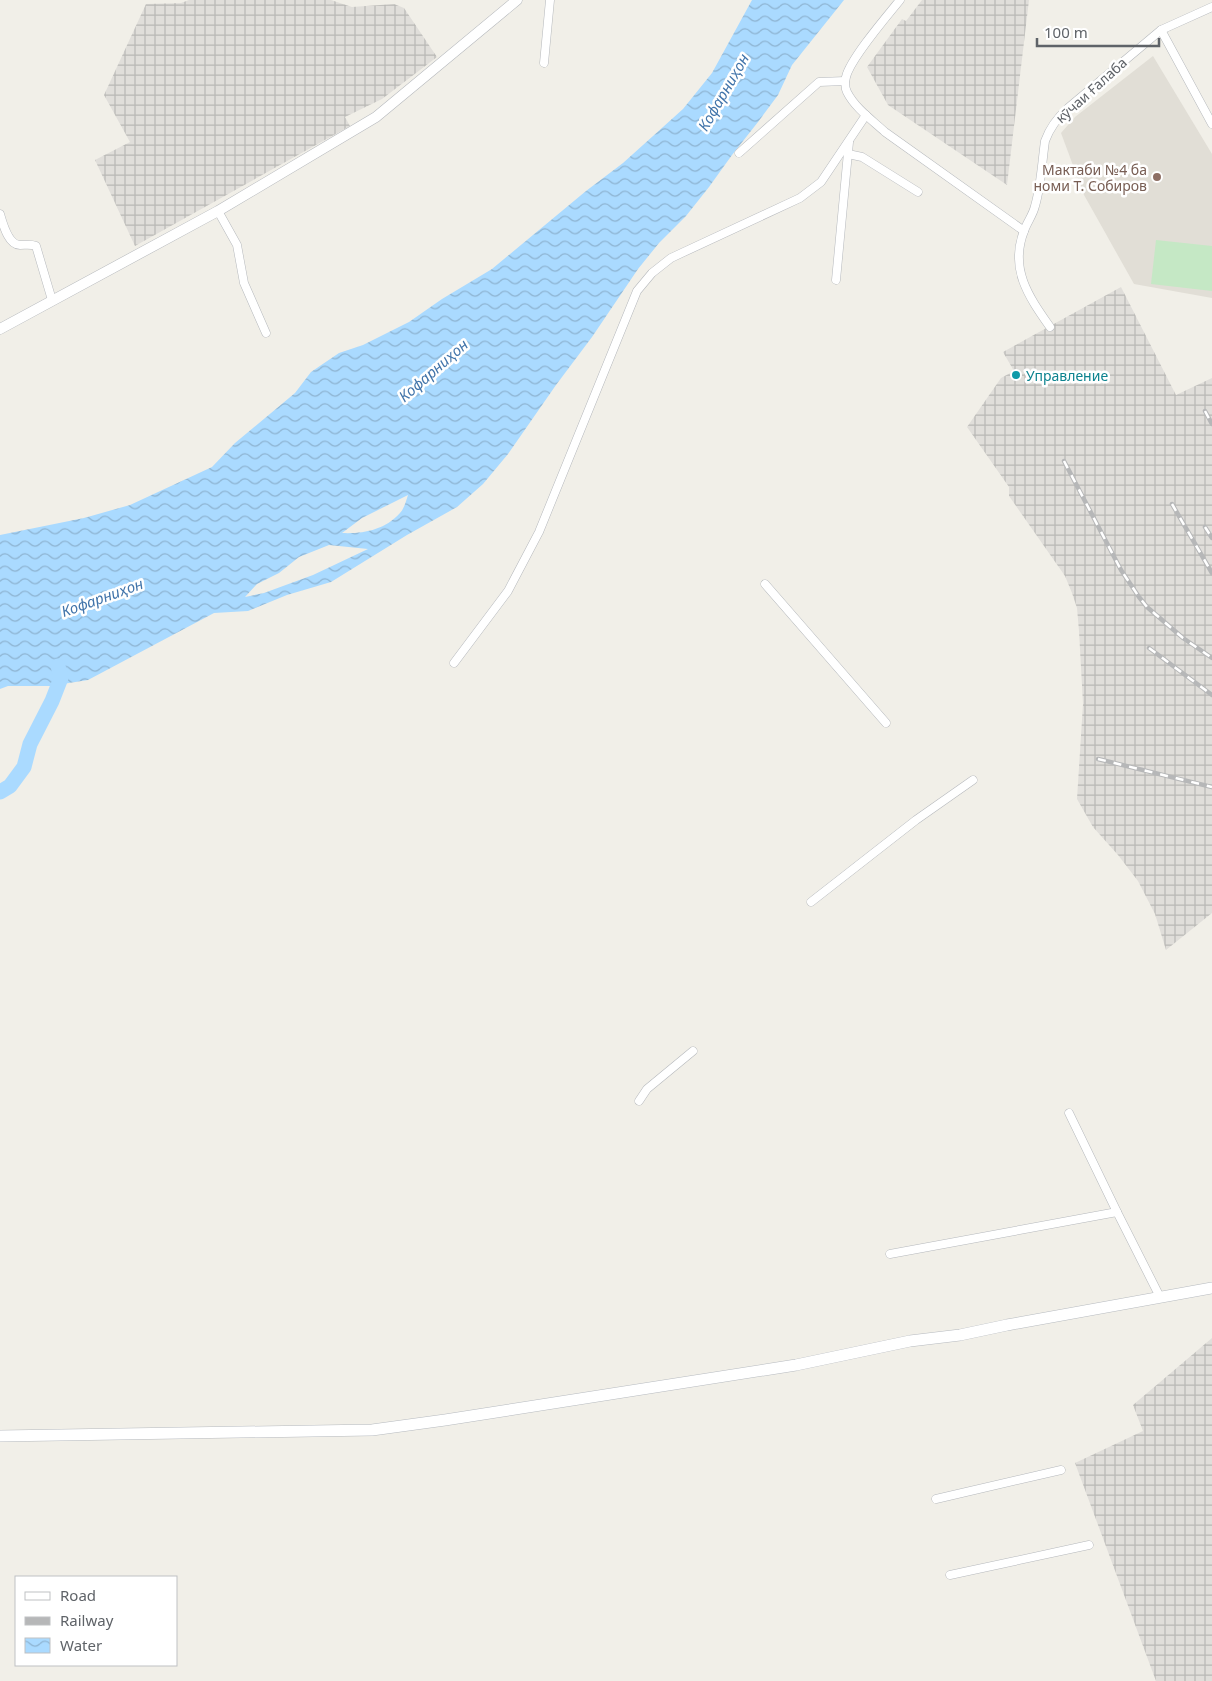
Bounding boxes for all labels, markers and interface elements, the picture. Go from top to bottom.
scale bar [1037,15,1160,47]
text: 100 m [1044,22,1088,42]
water label: Кофарниҳон [693,49,753,134]
street label: кӯчаи Ғалаба [1051,53,1131,127]
place label: Мактаби №4 ба номи Т. Собиров [1033,160,1147,195]
marker: Мактаби №4 ба номи Т. Собиров [1151,171,1163,183]
water label: Кофарниҳон [394,334,472,406]
place label: Управление [1026,366,1108,385]
marker: Управление [1010,369,1022,381]
water label: Кофарниҳон [58,573,146,621]
legend [15,1576,178,1666]
text: Road [60,1585,96,1605]
text: Railway [60,1610,114,1630]
text: Water [60,1635,102,1655]

